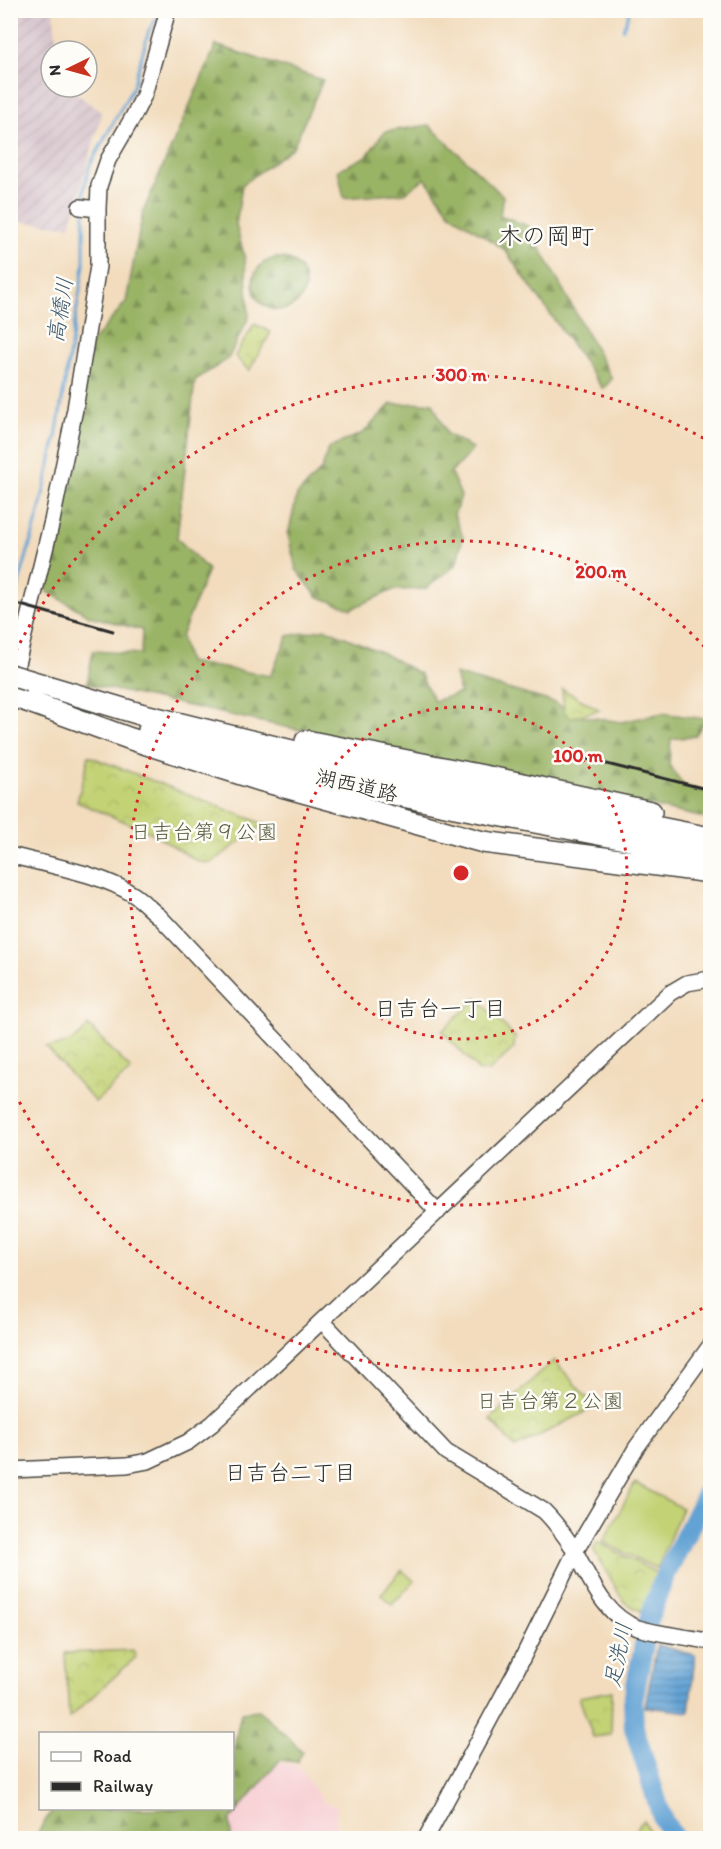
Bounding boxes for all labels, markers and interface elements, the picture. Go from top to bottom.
north arrow [39,39,99,99]
text: N [45,64,64,76]
district label: 木の岡町 [498,221,594,250]
water label: 高橋川 [42,275,78,345]
text: 300 m [435,364,487,386]
text: 200 m [576,561,627,583]
text: 100 m [553,745,604,767]
street label: 湖西道路 [313,763,401,807]
park label: 日吉台第９公園 [131,819,278,844]
centre of rings [451,863,471,883]
district label: 日吉台一丁目 [374,995,506,1022]
park label: 日吉台第２公園 [477,1388,624,1413]
district label: 日吉台二丁目 [224,1459,356,1486]
water label: 足洗川 [598,1620,638,1690]
legend [39,1732,234,1810]
text: Road [93,1745,132,1767]
text: Railway [93,1775,154,1797]

